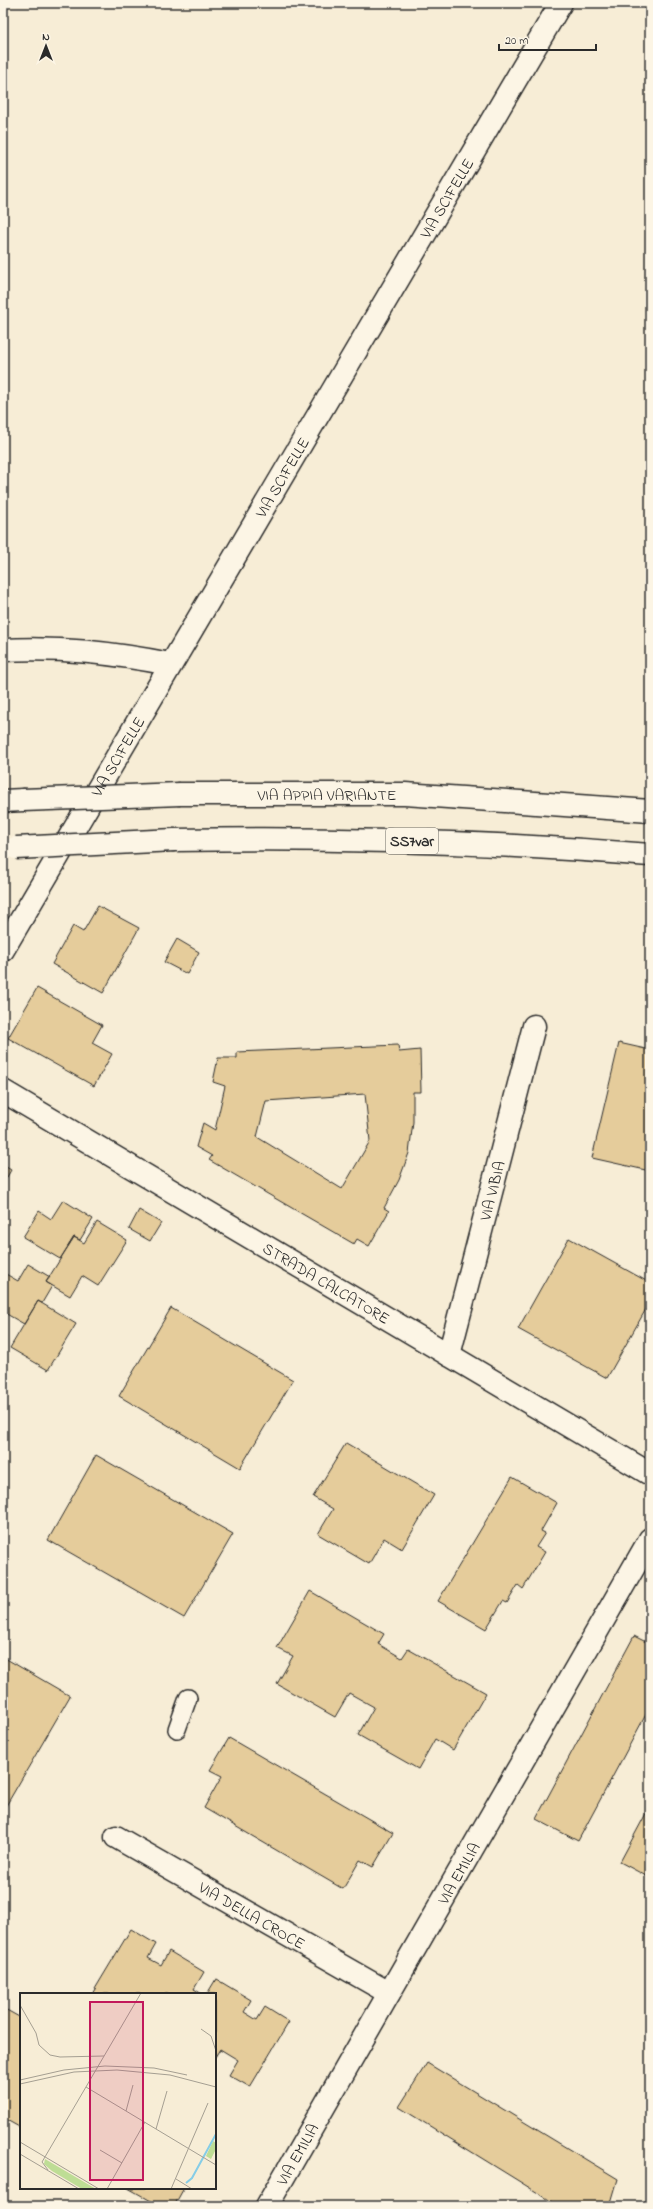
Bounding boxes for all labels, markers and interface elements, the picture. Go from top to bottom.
north arrow [26,26,66,66]
scale bar [499,26,596,52]
text: N [42,29,50,45]
text: 20 m [505,32,528,50]
street label: VIA SCIFELLE [414,154,481,244]
street label: VIA SCIFELLE [250,433,317,524]
street label: VIA SCIFELLE [85,712,152,803]
street label: VIA APPIA VARIANTE [257,784,396,808]
road number: SS7var [386,828,438,854]
street label: VIA VIBIA [474,1158,513,1224]
street label: STRADA CALCATORE [257,1237,394,1331]
street label: VIA EMILIA [432,1838,487,1910]
street label: VIA DELLA CROCE [193,1876,309,1957]
inset map [20,1993,216,2189]
street label: VIA EMILIA [271,2119,326,2191]

